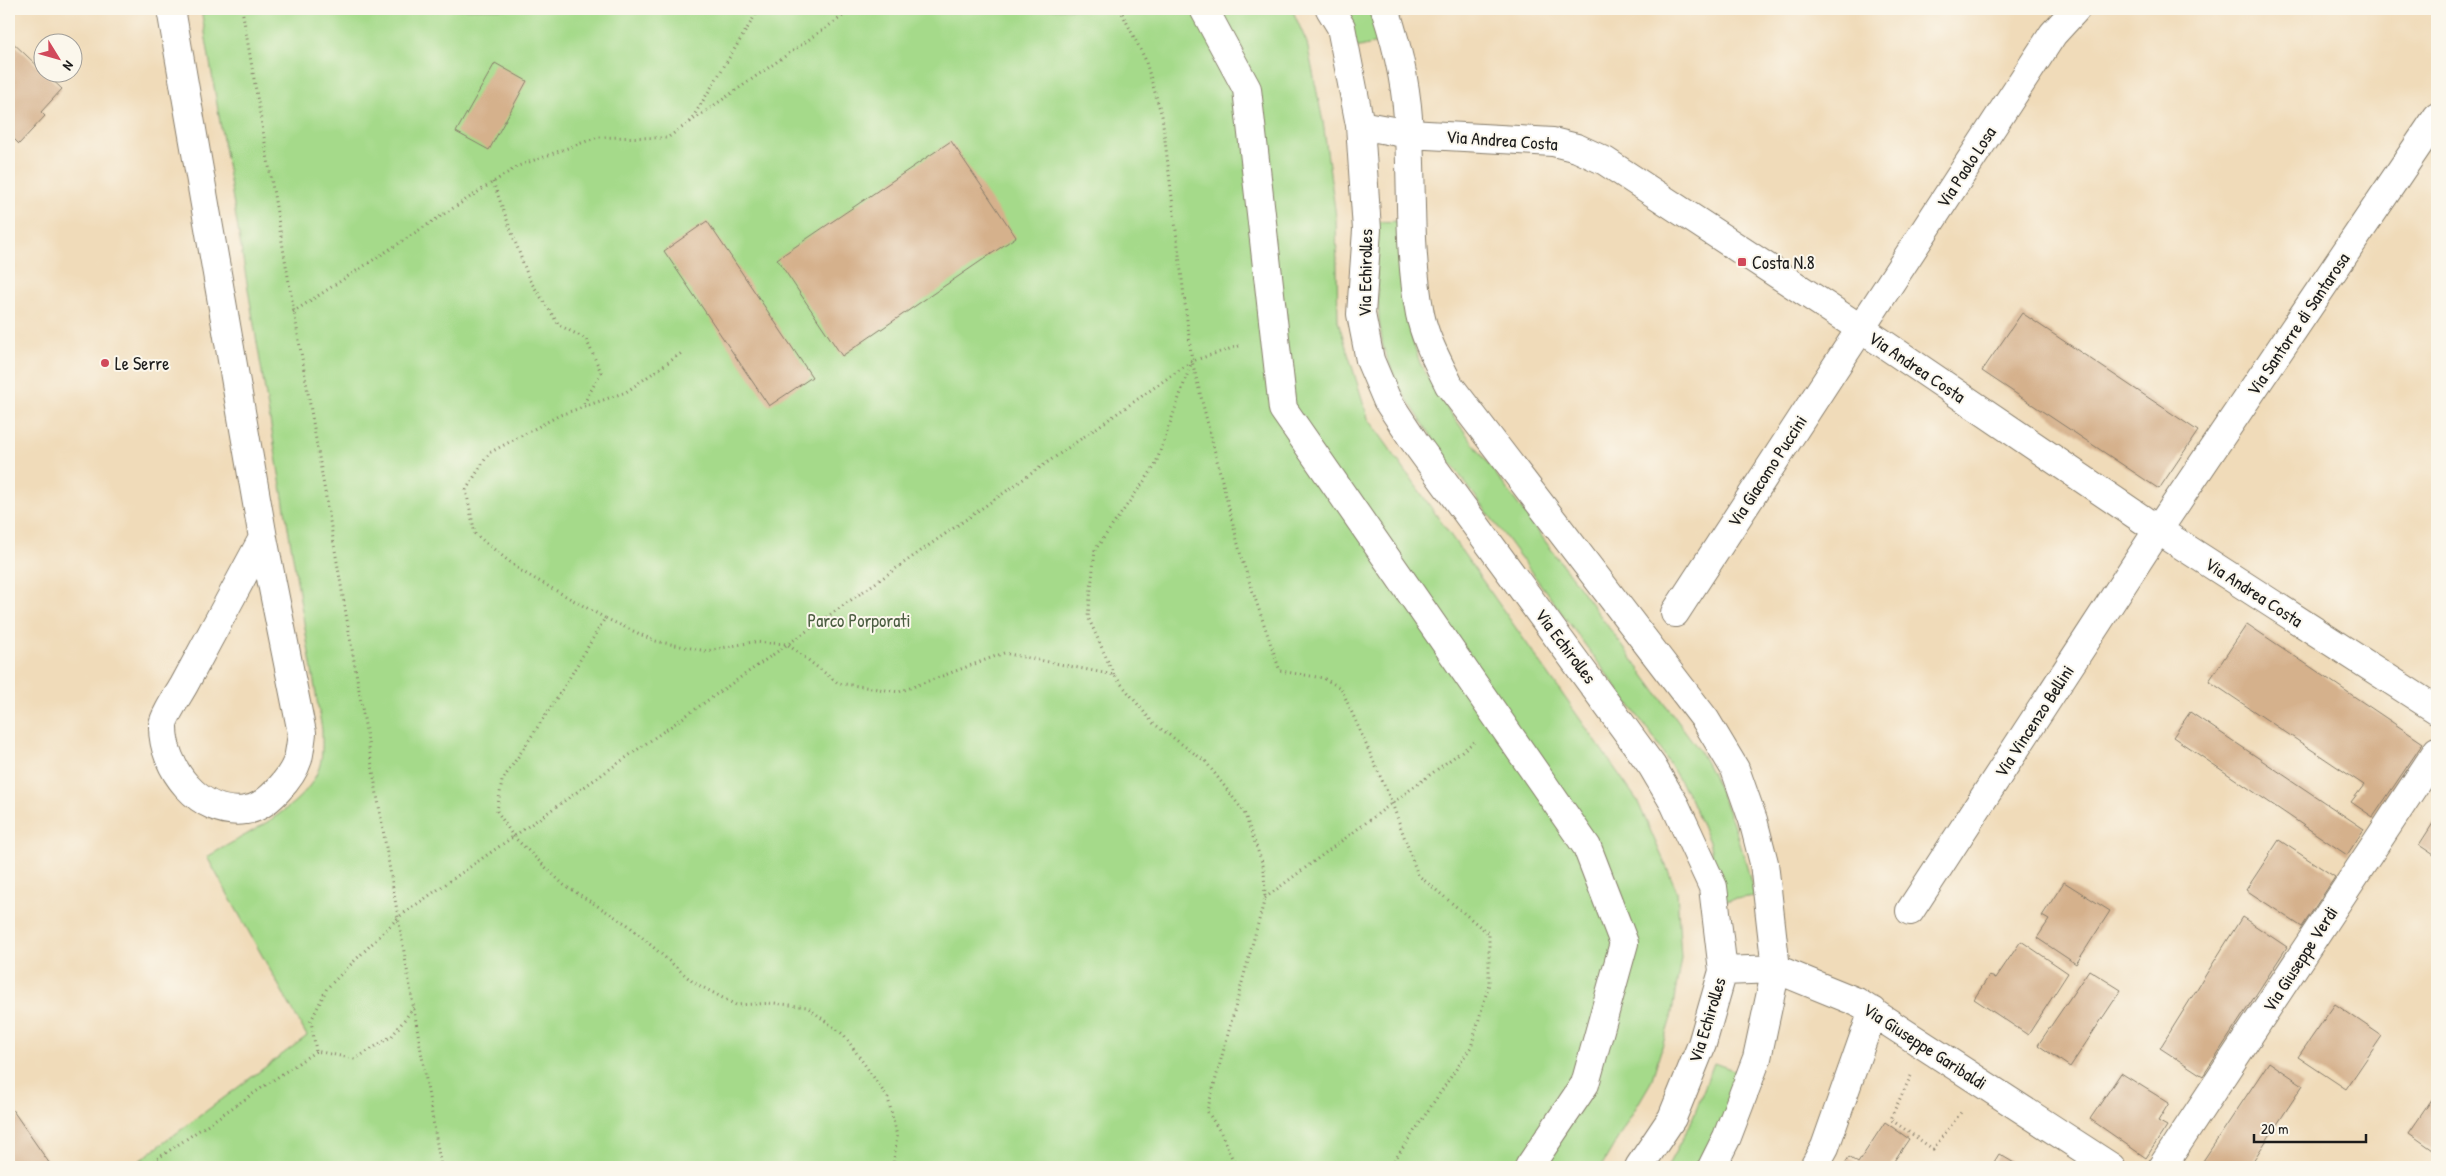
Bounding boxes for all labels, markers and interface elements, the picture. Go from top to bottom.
north arrow [32,32,82,82]
text: N [59,57,79,75]
street label: Via Paolo Losa [1930,121,2002,213]
street label: Via Andrea Costa [1445,124,1559,156]
street label: Via Echirolles [1352,229,1378,317]
street label: Via Santorre di Santarosa [2241,248,2355,400]
place label: Costa N.8 [1752,250,1815,275]
marker: Costa N.8 [1736,256,1748,268]
street label: Via Andrea Costa [1864,325,1970,409]
place label: Le Serre [115,351,169,376]
marker: Le Serre [99,357,111,369]
street label: Via Giacomo Puccini [1721,410,1813,532]
street label: Via Andrea Costa [2200,551,2308,633]
street label: Via Echirolles [1530,603,1602,689]
park label: Parco Porporati [807,608,911,633]
street label: Via Vincenzo Bellini [1988,660,2080,782]
street label: Via Giuseppe Verdi [2256,901,2344,1017]
street label: Via Echirolles [1682,974,1732,1066]
street label: Via Giuseppe Garibaldi [1858,997,1992,1095]
scale bar [2254,1111,2366,1143]
text: 20 m [2261,1118,2288,1139]

